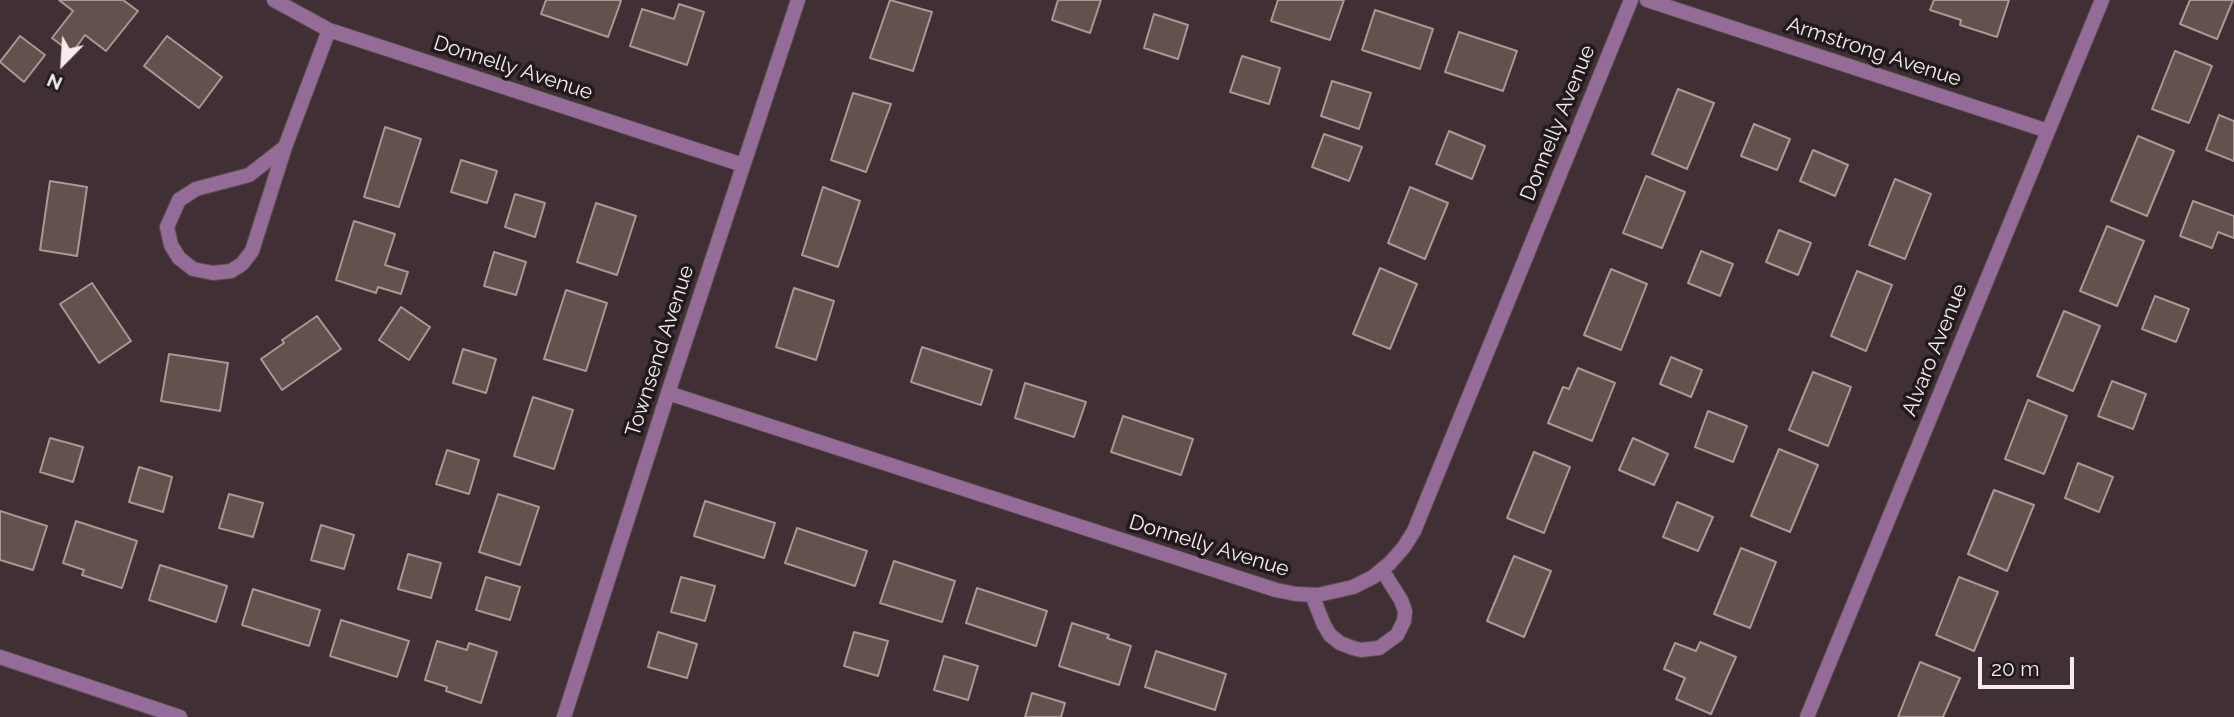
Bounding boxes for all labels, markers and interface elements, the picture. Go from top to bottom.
street label: Armstrong Avenue [1784,12,1964,92]
north arrow [28,28,98,98]
street label: Donnelly Avenue [430,30,596,106]
street label: Donnelly Avenue [1515,41,1601,205]
text: N [43,69,66,95]
street label: Townsend Avenue [620,262,700,440]
street label: Alvaro Avenue [1897,280,1973,420]
street label: Donnelly Avenue [1126,510,1292,582]
scale bar [1982,644,2078,688]
text: 20 m [1991,656,2039,681]

